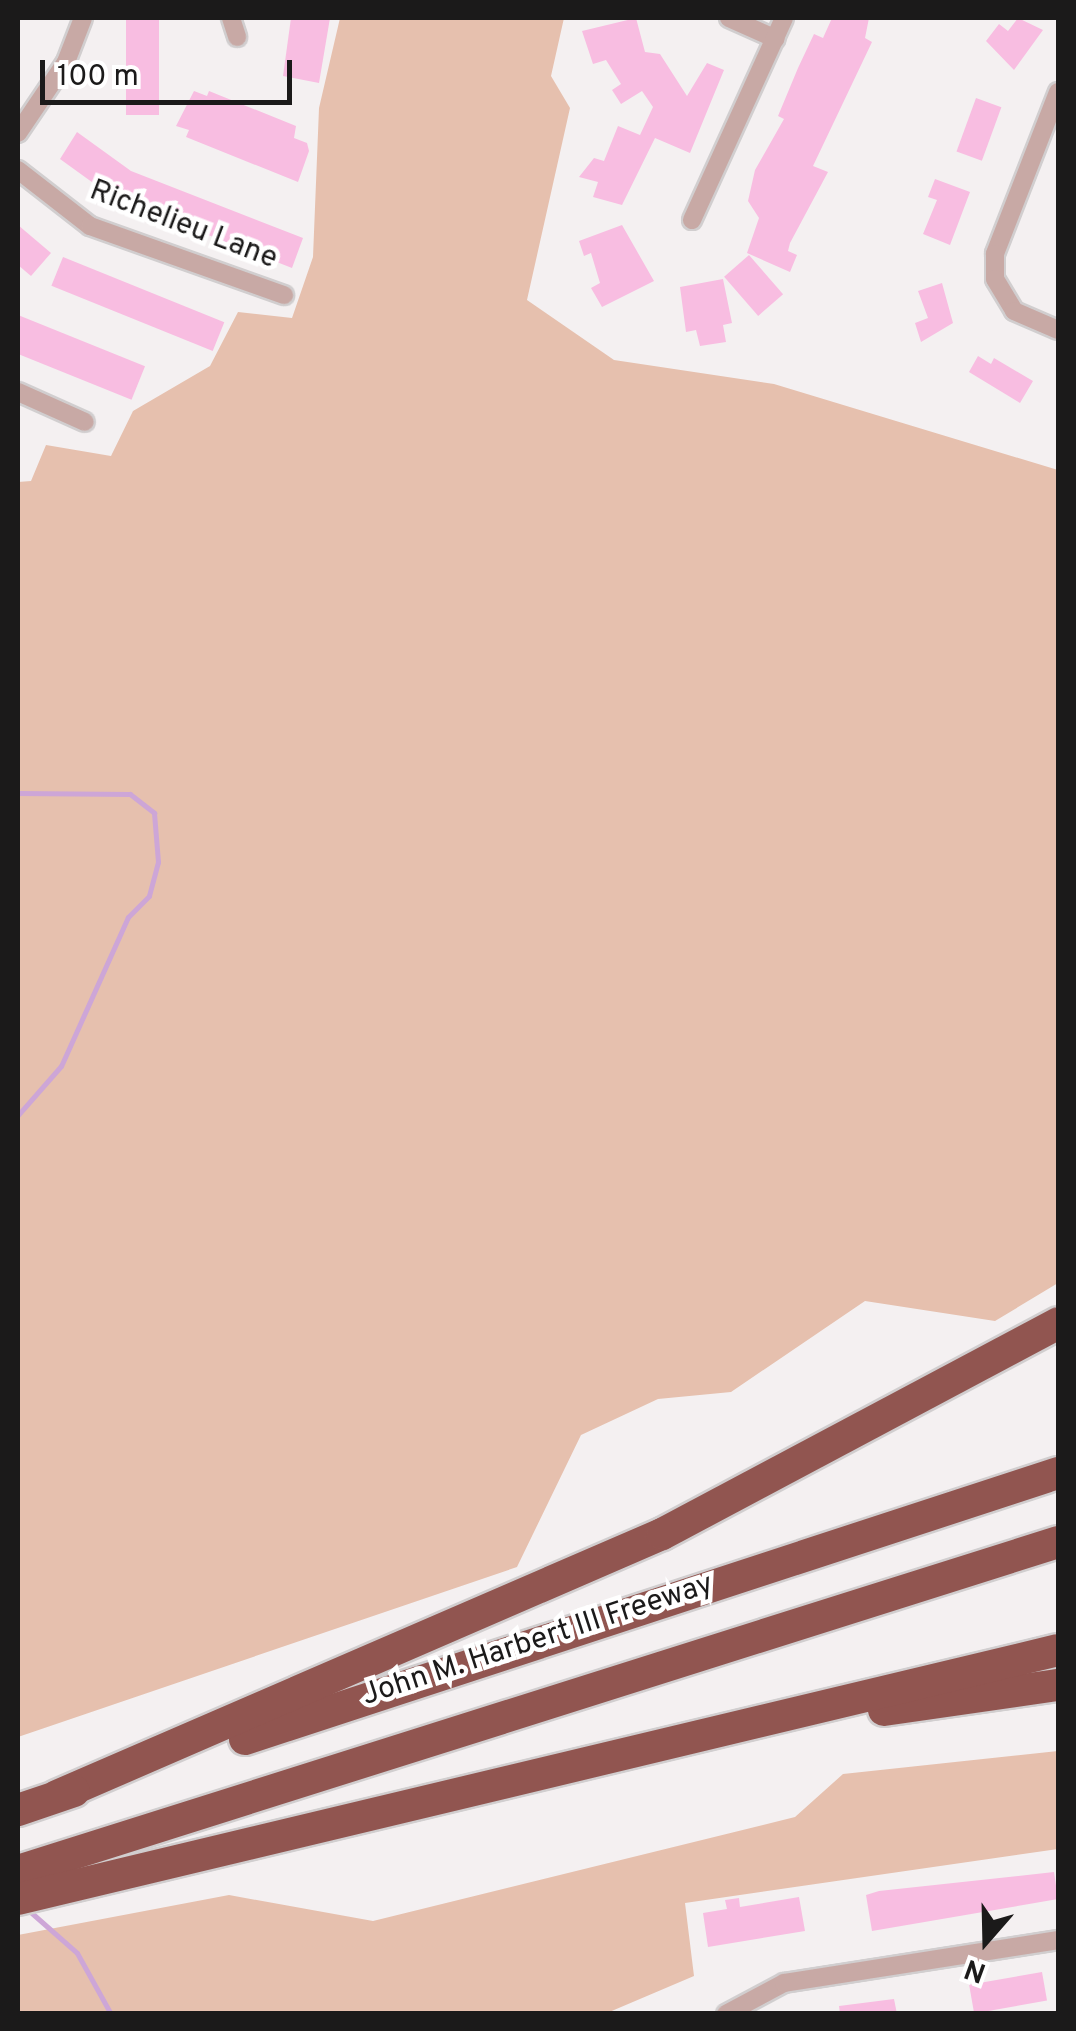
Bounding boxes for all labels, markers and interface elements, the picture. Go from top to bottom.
scale bar [45,40,298,102]
text: 100 m [57,59,139,96]
street label: Richelieu Lane [84,174,282,278]
street label: John M. Harbert III Freeway [358,1567,718,1715]
north arrow [936,1891,1036,1991]
text: N [960,1949,991,1990]

